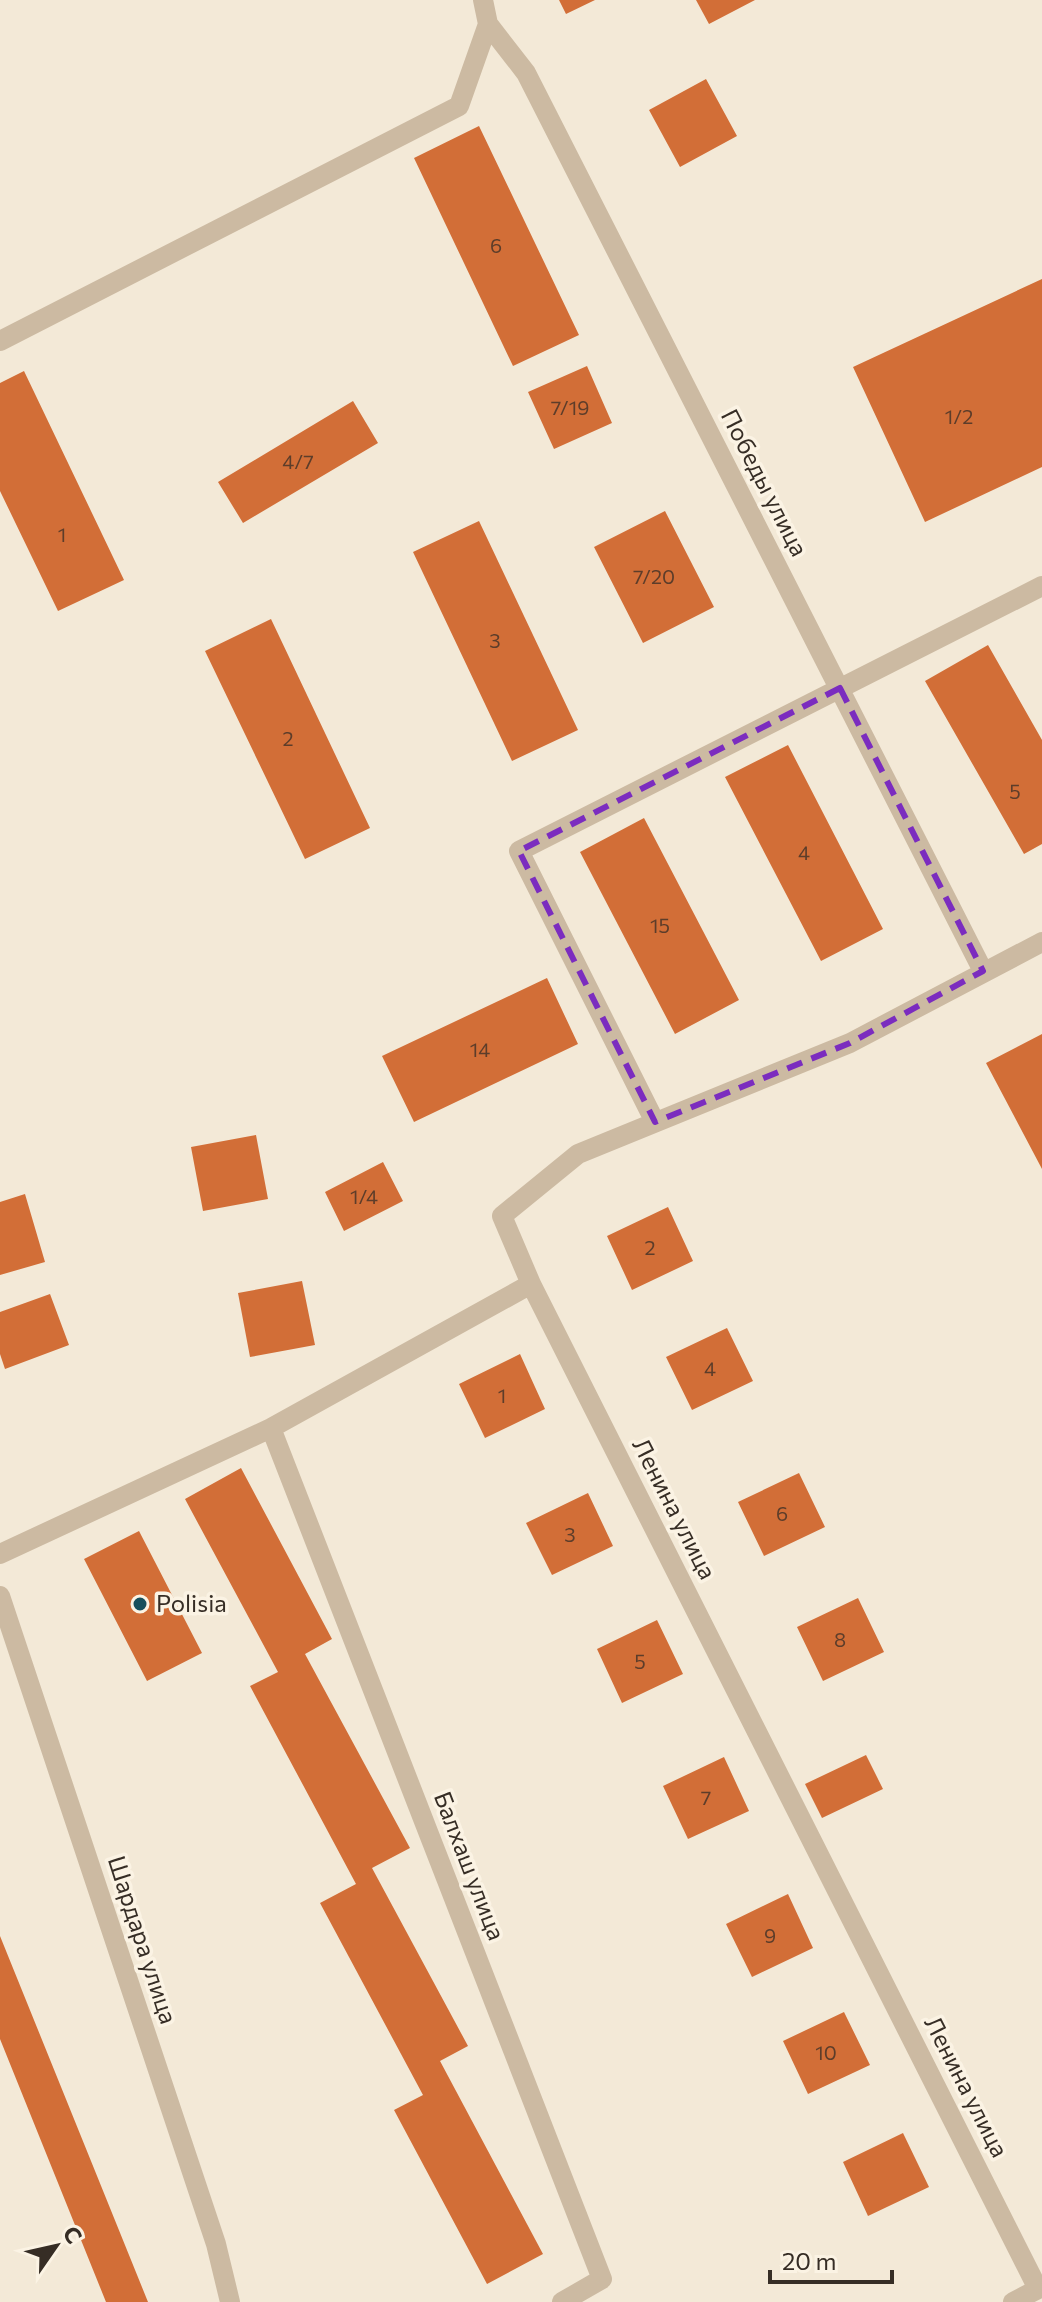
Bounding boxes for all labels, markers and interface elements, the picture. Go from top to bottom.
house number: 6 [490,233,502,257]
house number: 7/19 [551,395,589,419]
street label: Победы улица [716,404,815,561]
house number: 1/2 [945,404,973,428]
house number: 4/7 [282,449,314,473]
house number: 1 [58,522,66,546]
house number: 7/20 [633,564,675,588]
house number: 3 [489,628,501,652]
house number: 2 [282,726,294,750]
house number: 5 [1009,779,1021,803]
house number: 4 [798,840,810,864]
house number: 15 [650,913,670,937]
house number: 14 [470,1037,490,1061]
house number: 1/4 [350,1184,378,1208]
house number: 2 [644,1235,656,1259]
house number: 4 [704,1356,716,1380]
house number: 1 [498,1383,506,1407]
street label: Ленина улица [627,1433,723,1584]
house number: 6 [776,1501,788,1525]
house number: 3 [564,1522,576,1546]
place label: Polisia [156,1588,227,1617]
marker: Polisia [131,1595,149,1613]
house number: 8 [834,1627,846,1651]
house number: 5 [634,1649,646,1673]
house number: 7 [701,1785,711,1809]
street label: Балхаш улица [429,1787,512,1944]
street label: Шардара улица [103,1852,184,2027]
house number: 9 [764,1923,776,1947]
street label: Ленина улица [919,2011,1015,2162]
house number: 10 [815,2040,837,2064]
north arrow [16,2206,96,2286]
text: С [58,2221,88,2248]
scale bar [770,2234,892,2284]
text: 20 m [782,2246,836,2275]

